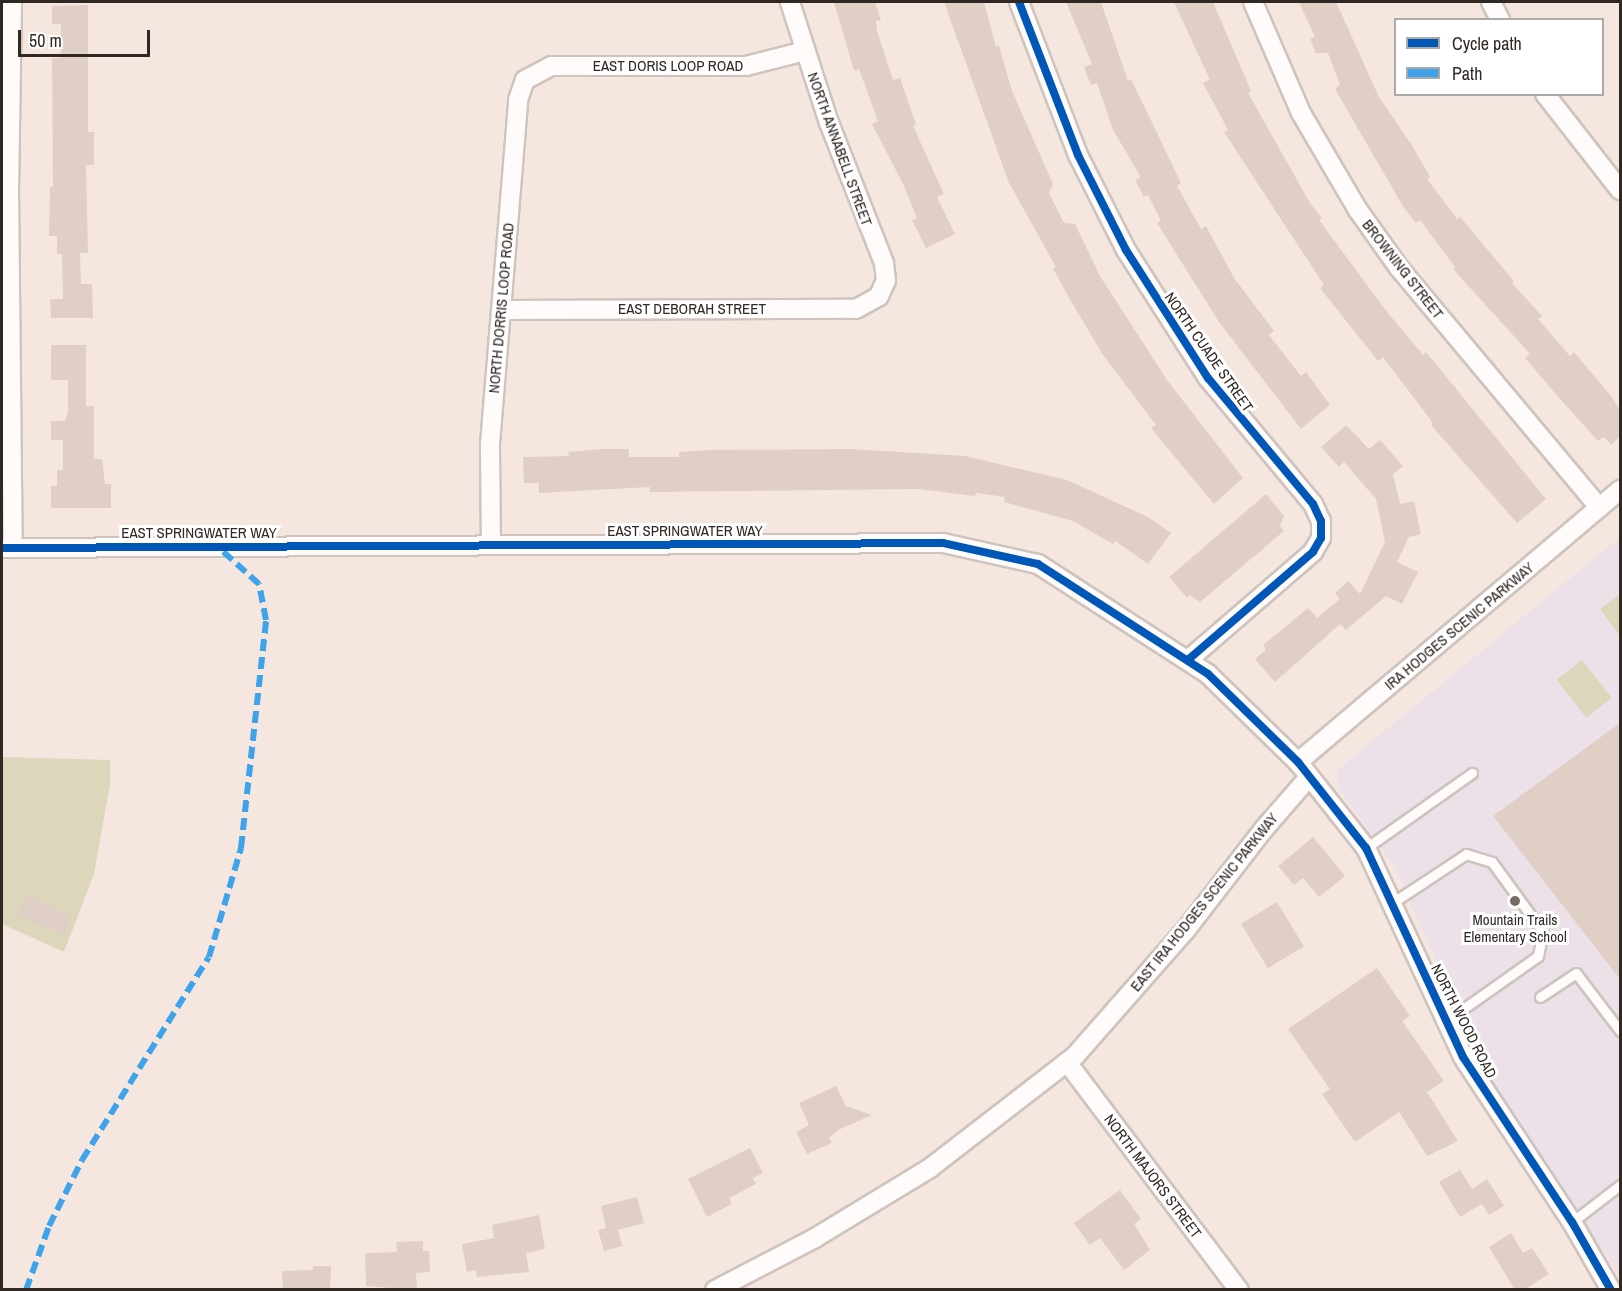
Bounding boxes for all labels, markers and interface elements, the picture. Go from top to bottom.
scale bar [21,18,153,56]
legend [1394,18,1604,96]
text: 50 m [29,28,62,53]
text: Cycle path [1452,31,1522,56]
street label: EAST DORIS LOOP ROAD [592,57,744,75]
text: Path [1452,61,1482,86]
street label: NORTH ANNABELL STREET [804,69,876,229]
street label: BROWNING STREET [1359,216,1447,322]
street label: NORTH DORRIS LOOP ROAD [485,222,517,394]
street label: NORTH CUADE STREET [1161,289,1257,415]
street label: EAST DEBORAH STREET [618,300,766,318]
street label: EAST SPRINGWATER WAY [607,522,763,540]
street label: EAST SPRINGWATER WAY [121,524,277,542]
street label: IRA HODGES SCENIC PARKWAY [1381,558,1537,694]
street label: EAST IRA HODGES SCENIC PARKWAY [1126,809,1282,995]
marker: Mountain Trails Elementary School [1508,894,1522,908]
place label: Mountain Trails Elementary School [1463,910,1567,945]
street label: NORTH WOOD ROAD [1427,961,1501,1081]
street label: NORTH MAJORS STREET [1101,1111,1205,1241]

